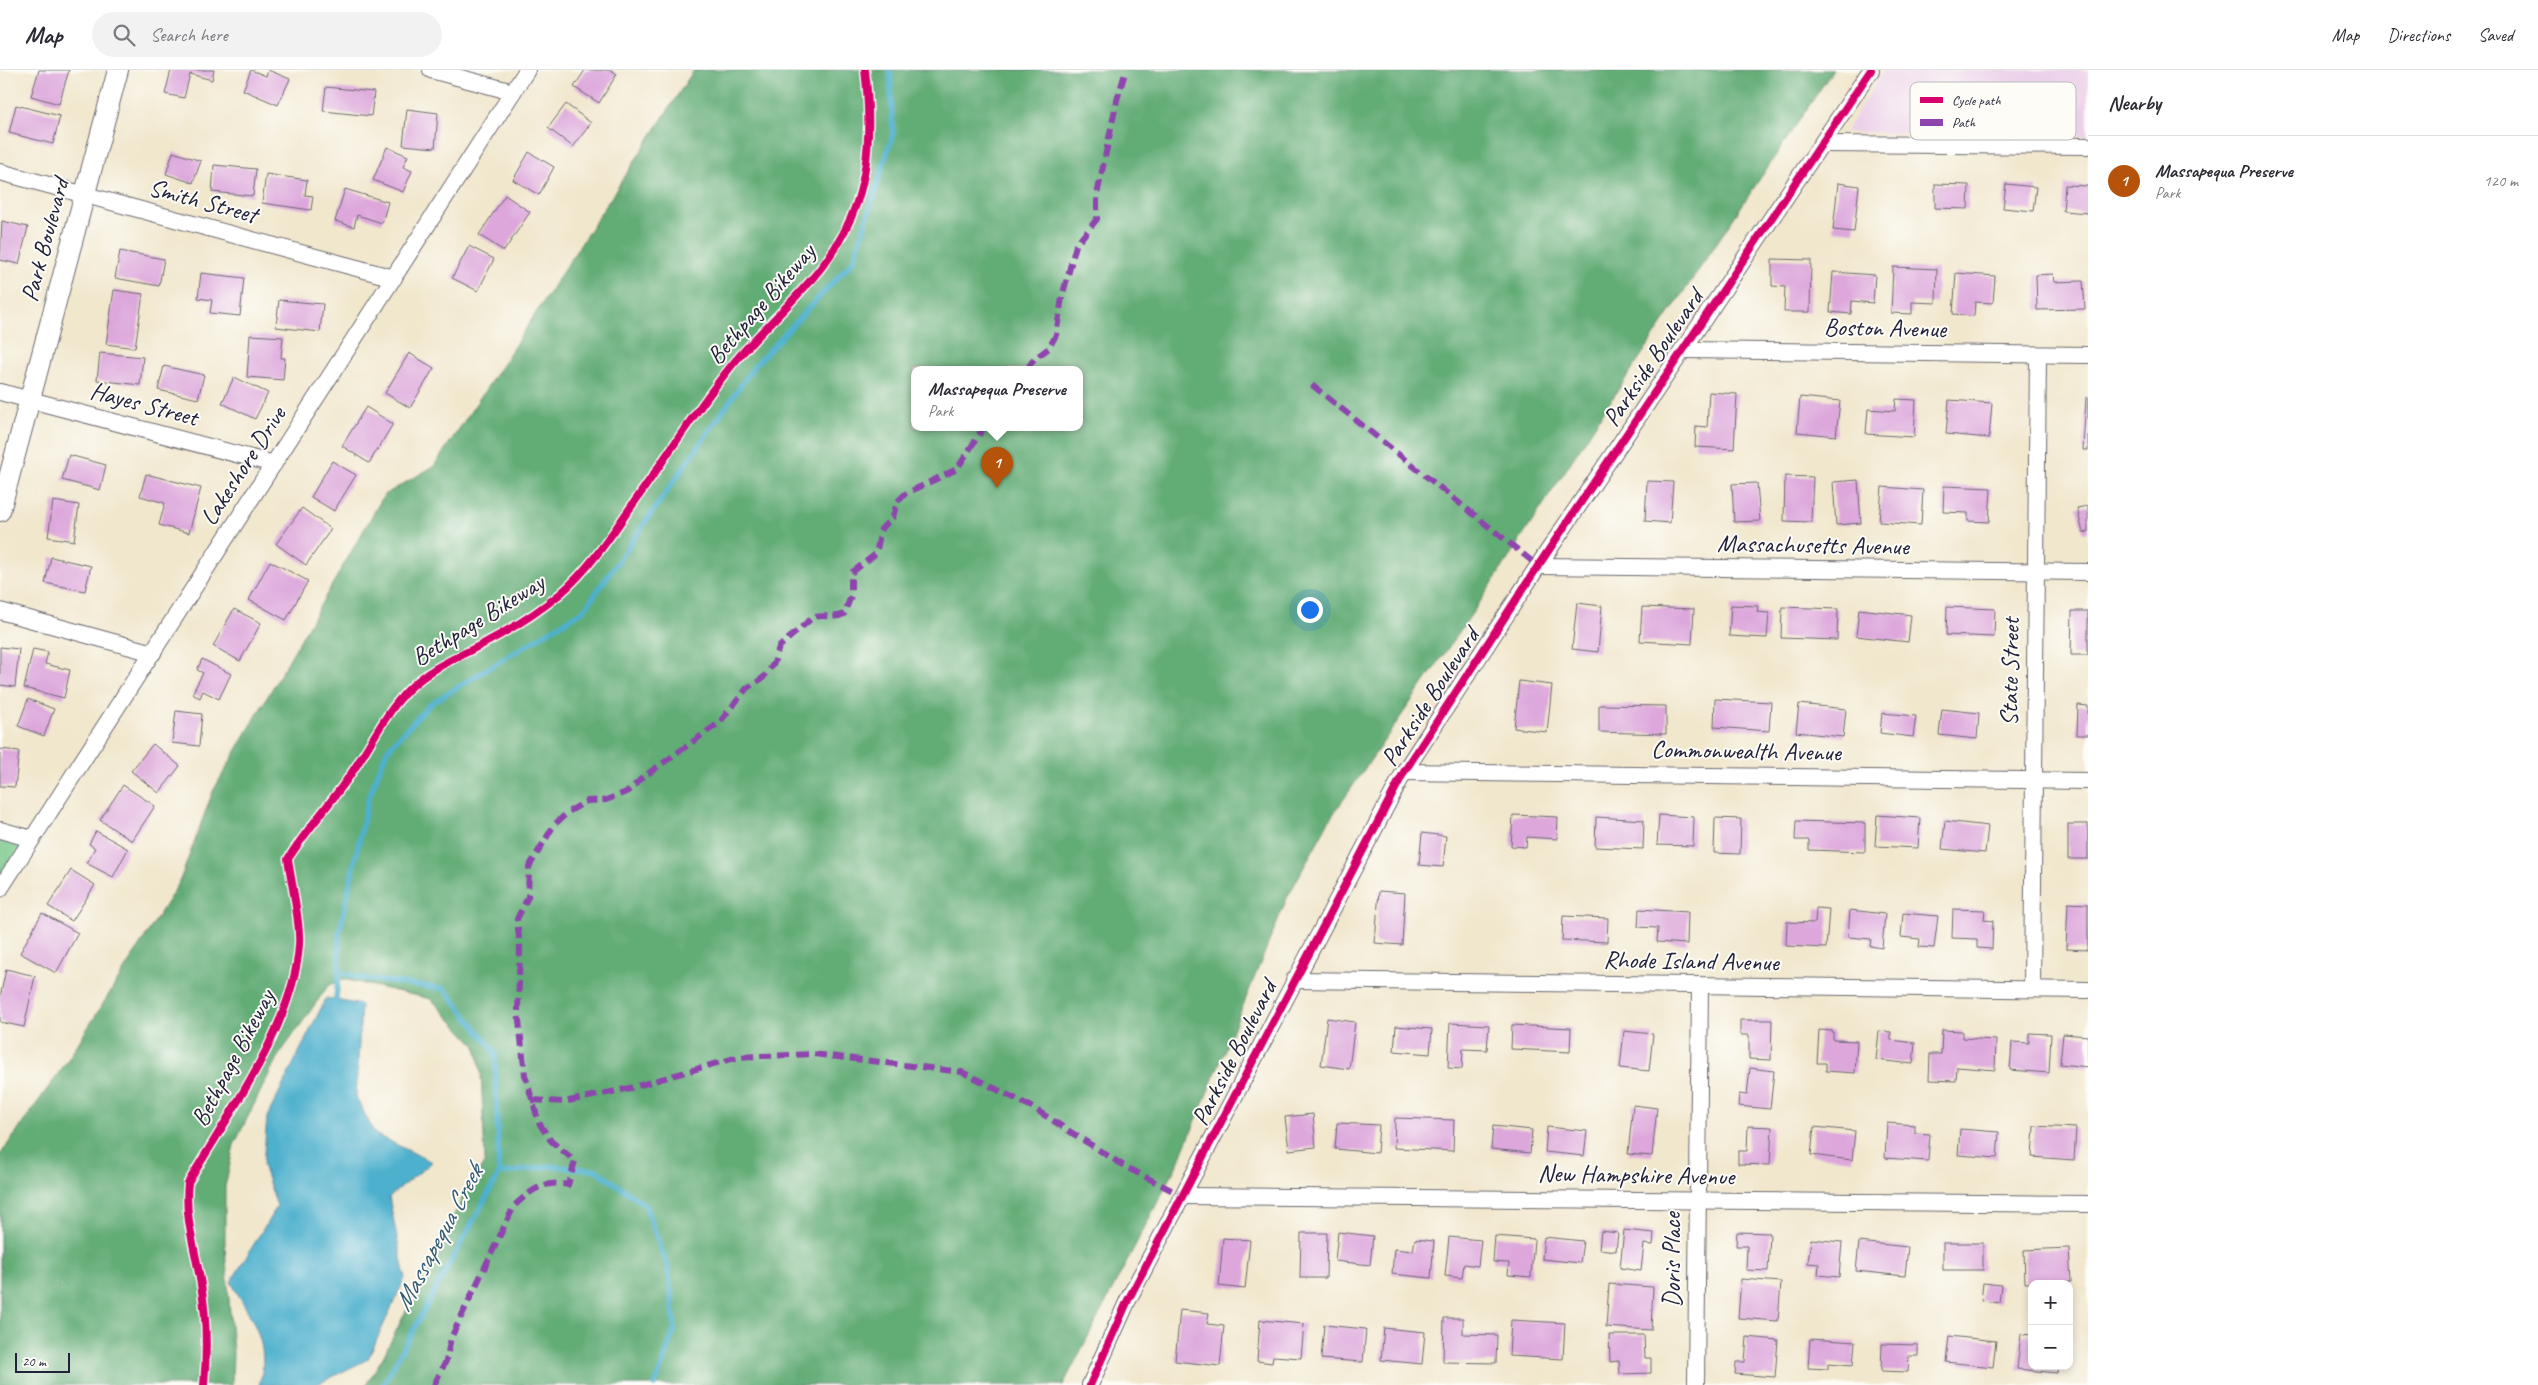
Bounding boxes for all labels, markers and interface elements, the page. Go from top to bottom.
search box [92,12,442,57]
text: Map [25,20,62,50]
icon: search [110,21,138,49]
text: Search here [150,23,228,47]
text: Map [2332,24,2359,46]
text: Directions [2387,24,2450,46]
text: Saved [2478,24,2513,46]
legend [1910,82,2076,140]
text: Nearby [2108,90,2161,116]
text: Cycle path [1952,92,2001,109]
text: Path [1952,114,1976,131]
text: Massapequa Preserve [2155,159,2293,183]
street label: Smith Street [146,171,264,232]
text: 1 [2120,171,2128,191]
text: 120 m [2484,171,2518,191]
street label: Park Boulevard [13,172,78,305]
text: Park [2155,183,2180,203]
street label: Bethpage Bikeway [700,235,824,371]
street label: Parkside Boulevard [1595,280,1713,433]
street label: Boston Avenue [1824,311,1948,345]
popup [911,366,1083,431]
street label: Hayes Street [87,374,204,434]
text: Massapequa Preserve [928,377,1066,401]
street label: Lakeshore Drive [193,399,294,531]
text: Park [928,401,953,421]
pin: 1 [981,447,1013,488]
street label: Massachusetts Avenue [1717,527,1911,563]
street label: Bethpage Bikeway [406,565,552,673]
your location [1297,597,1323,623]
street label: State Street [1993,615,2027,726]
street label: Parkside Boulevard [1373,618,1489,772]
street label: Commonwealth Avenue [1651,733,1843,769]
street label: Rhode Island Avenue [1603,943,1781,979]
street label: Parkside Boulevard [1184,971,1286,1131]
street label: Bethpage Bikeway [184,982,284,1132]
water label: Massapequa Creek [386,1155,493,1317]
street label: New Hampshire Avenue [1538,1157,1736,1193]
street label: Doris Place [1656,1211,1688,1308]
map controls [2028,1280,2073,1370]
button: + [2028,1280,2073,1325]
button: − [2028,1325,2073,1370]
scale bar [15,1350,70,1373]
text: 20 m [22,1353,46,1370]

